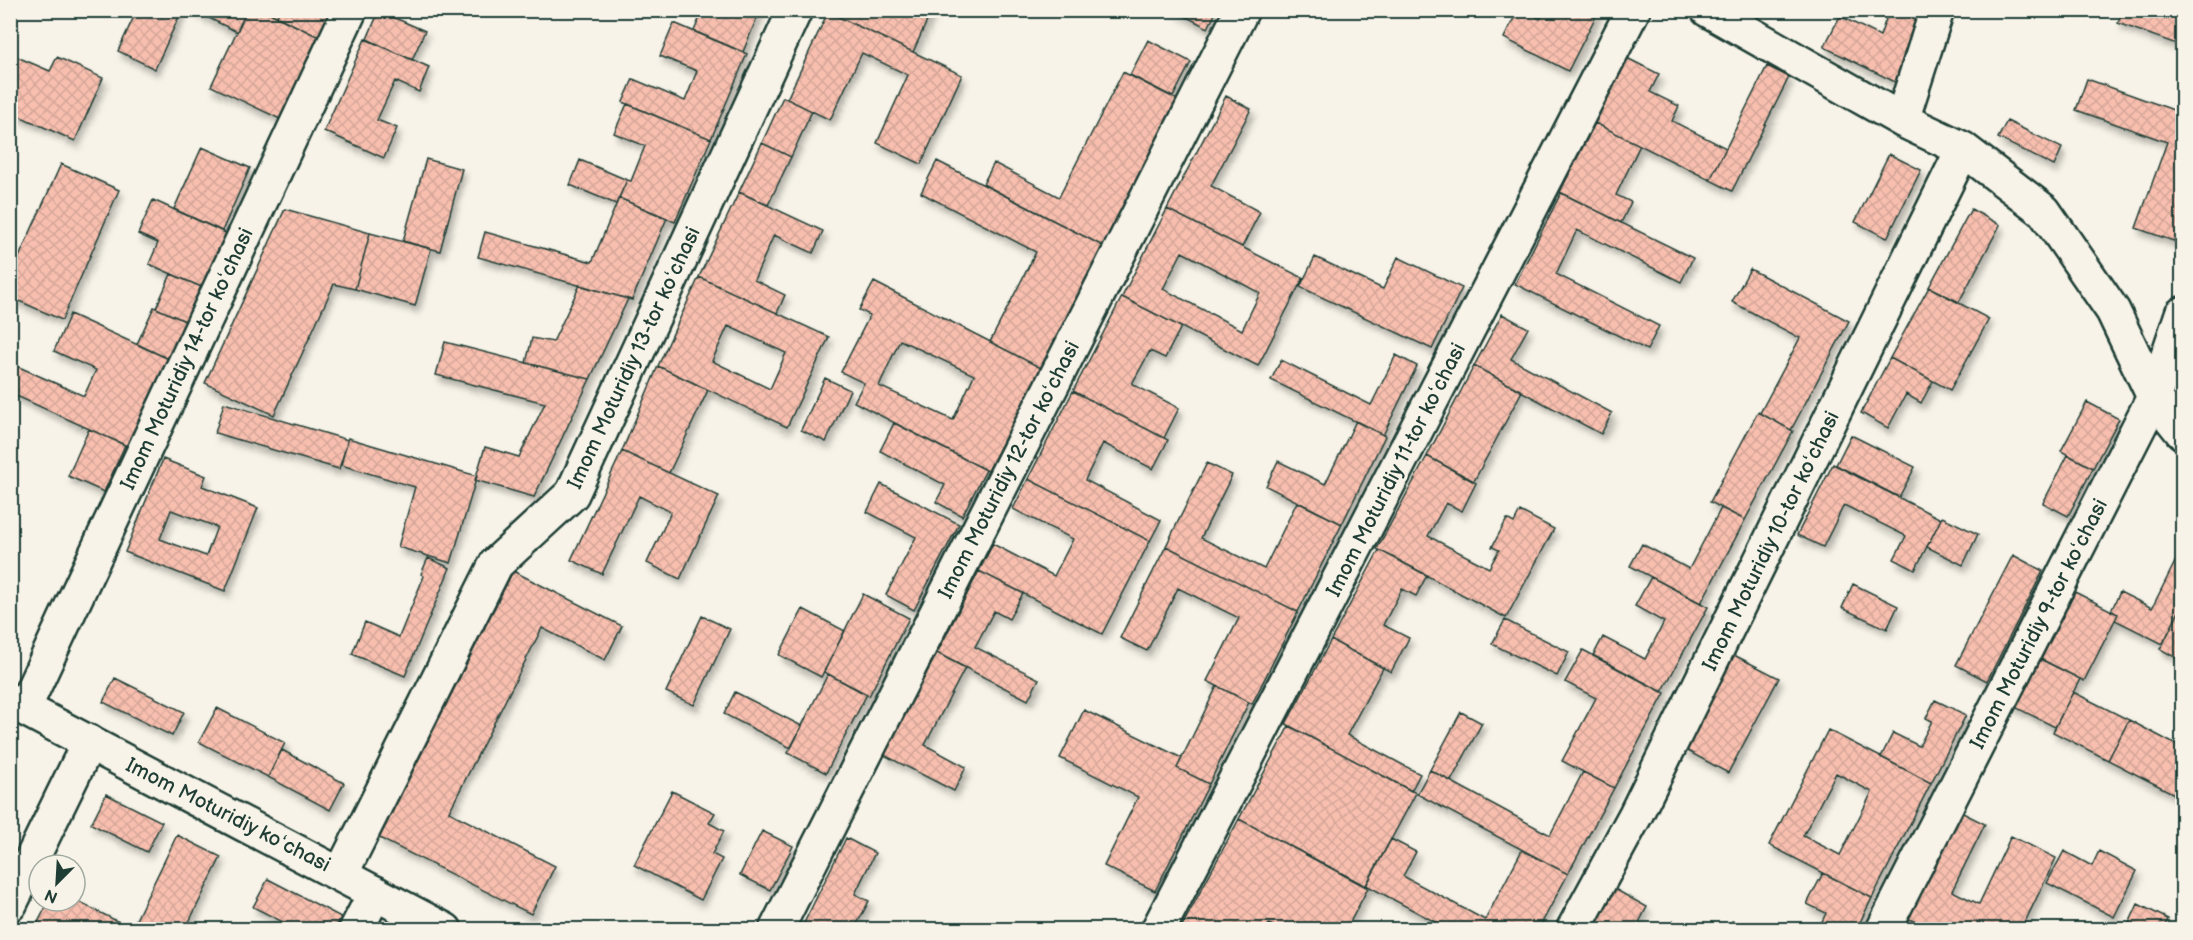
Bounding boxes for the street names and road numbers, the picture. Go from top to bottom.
street label: Imom Moturidiy 13-tor koʻchasi [562,223,706,493]
street label: Imom Moturidiy 14-tor koʻchasi [115,224,259,494]
street label: Imom Moturidiy 12-tor koʻchasi [933,337,1085,603]
street label: Imom Moturidiy 11-tor koʻchasi [1321,339,1471,601]
street label: Imom Moturidiy 10-tor koʻchasi [1697,407,1845,675]
street label: Imom Moturidiy 9-tor koʻchasi [1965,495,2113,753]
street label: Imom Moturidiy koʻchasi [121,752,335,878]

